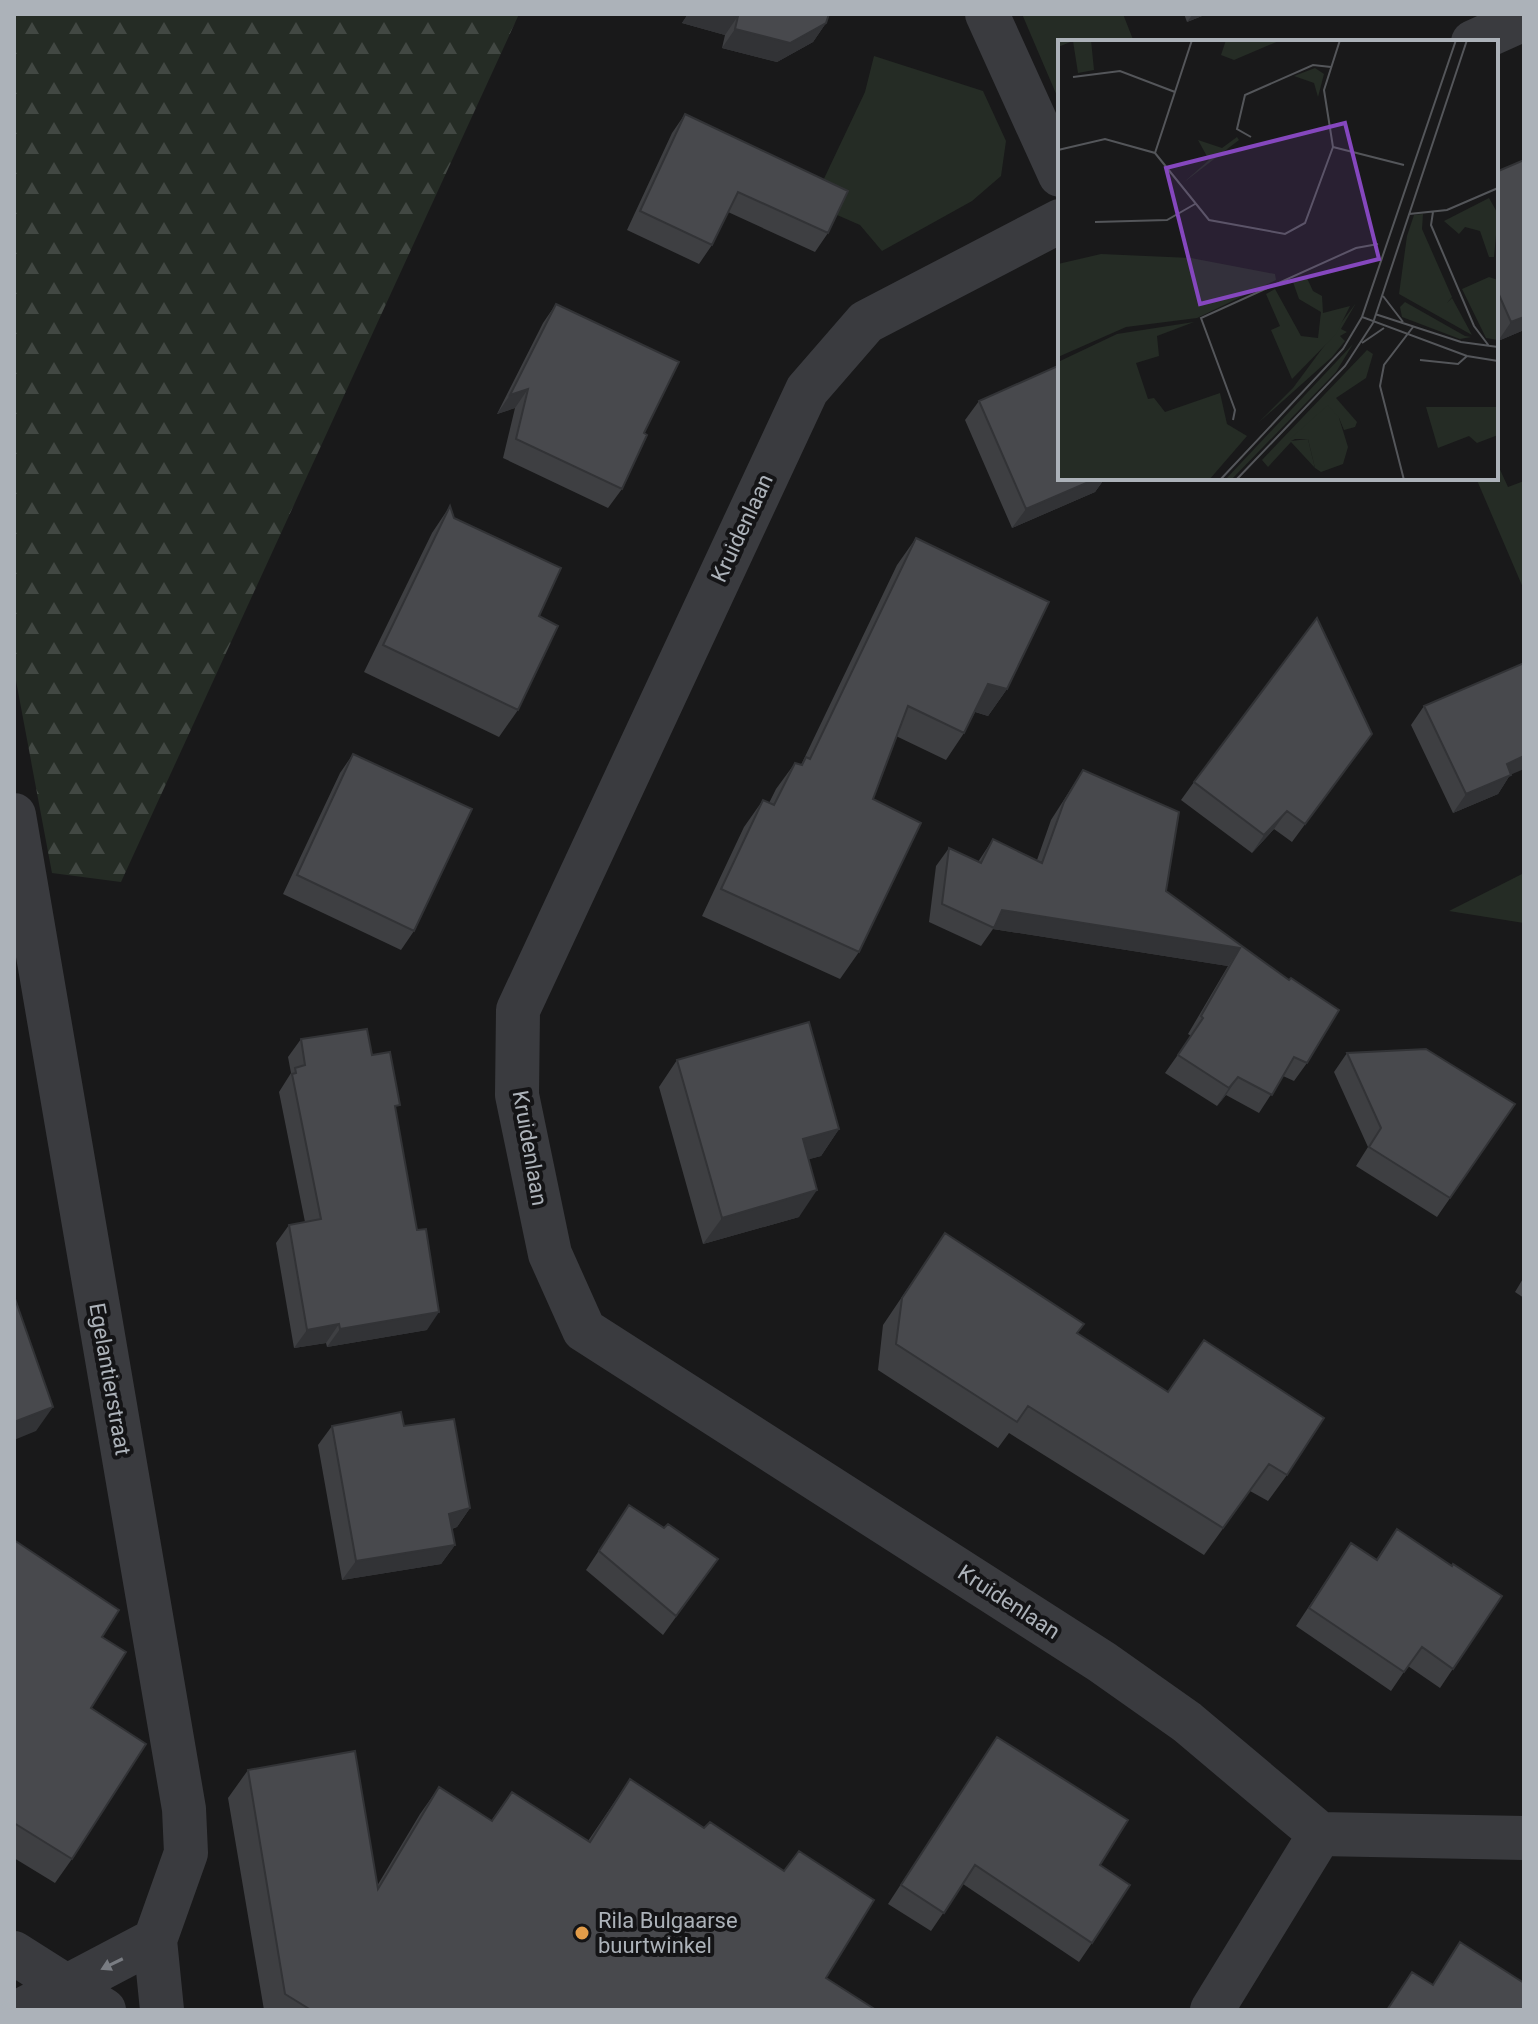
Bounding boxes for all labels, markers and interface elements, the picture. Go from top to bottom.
inset map [1058,40,1498,480]
street label: Kruidenlaan [706,470,778,586]
street label: Kruidenlaan [508,1089,552,1207]
street label: Egelantierstraat [84,1301,136,1457]
street label: Kruidenlaan [953,1560,1065,1644]
place label: Rila Bulgaarse buurtwinkel [598,1908,738,1958]
marker: Rila Bulgaarse buurtwinkel [573,1924,591,1942]
one-way arrow [100,1957,123,1970]

